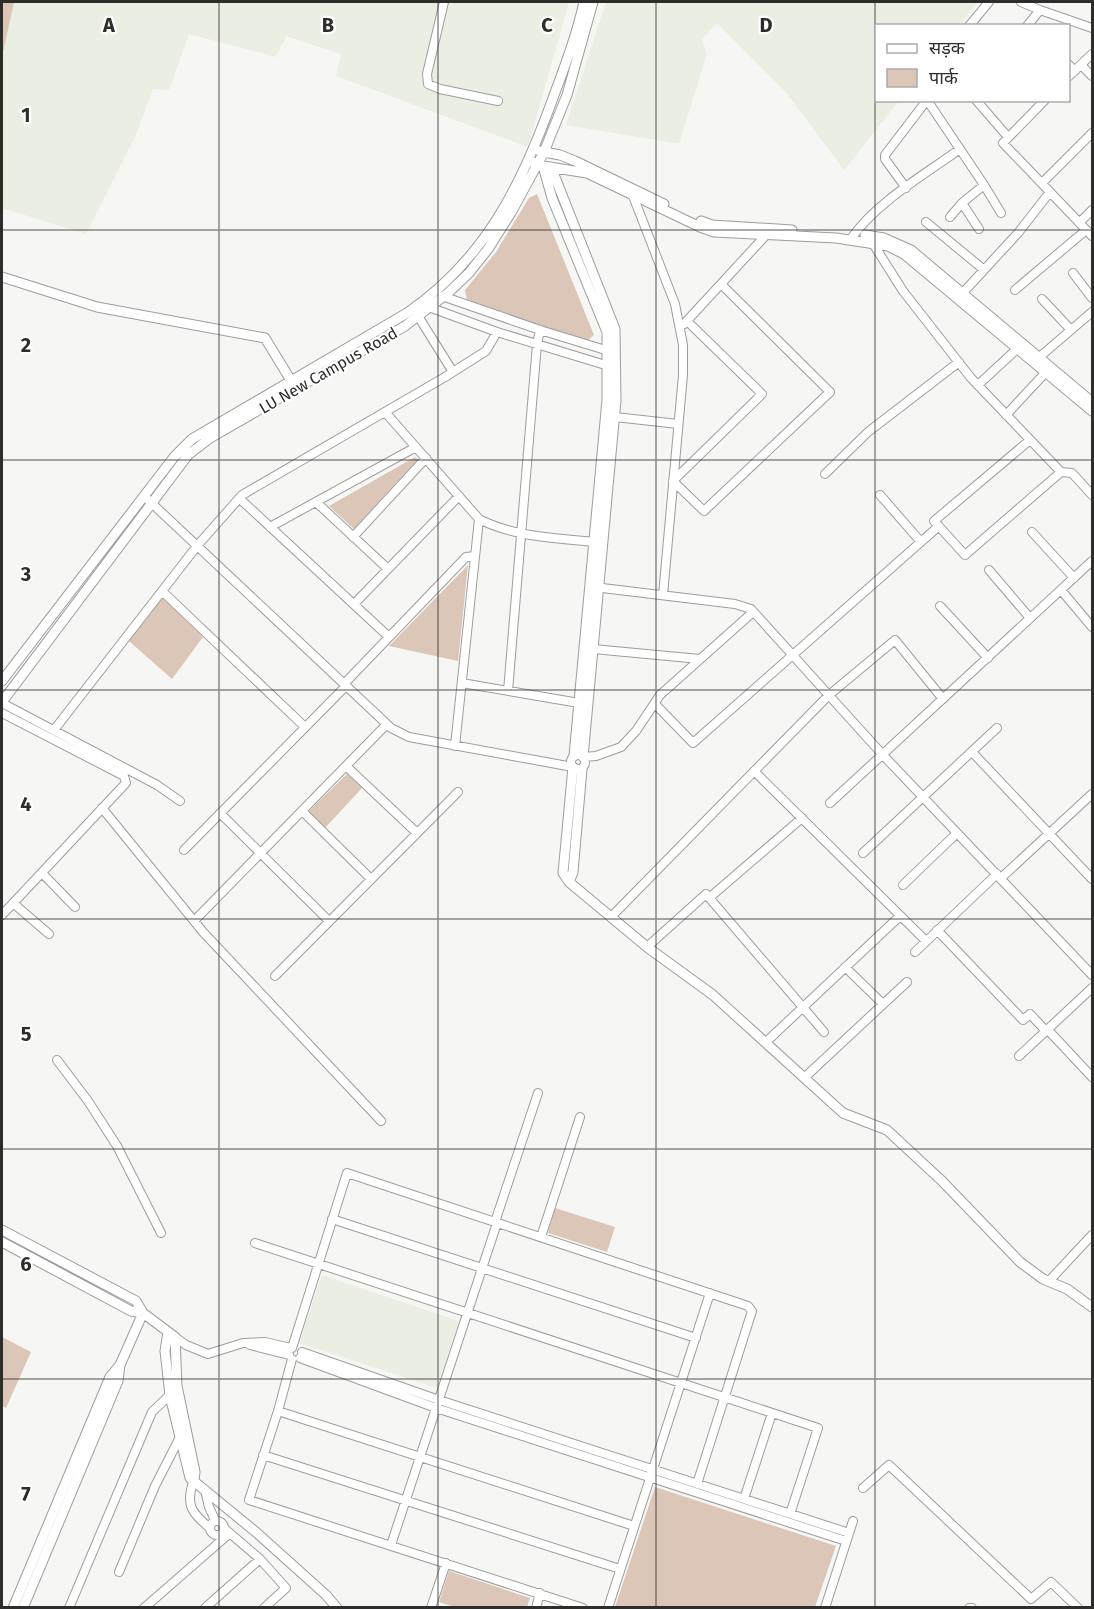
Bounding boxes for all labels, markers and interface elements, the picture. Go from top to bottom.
text: A [102,13,116,37]
text: B [322,13,334,37]
text: C [541,13,553,37]
text: D [759,13,773,37]
legend [875,24,1070,102]
text: सड़क [929,37,966,59]
text: पार्क [929,67,959,89]
text: 1 [21,103,31,127]
street label: LU New Campus Road [256,323,401,418]
text: 2 [21,333,31,357]
text: 3 [20,562,31,586]
text: 4 [20,792,32,816]
text: 5 [21,1022,32,1046]
text: 6 [20,1252,32,1276]
text: 7 [21,1482,31,1506]

